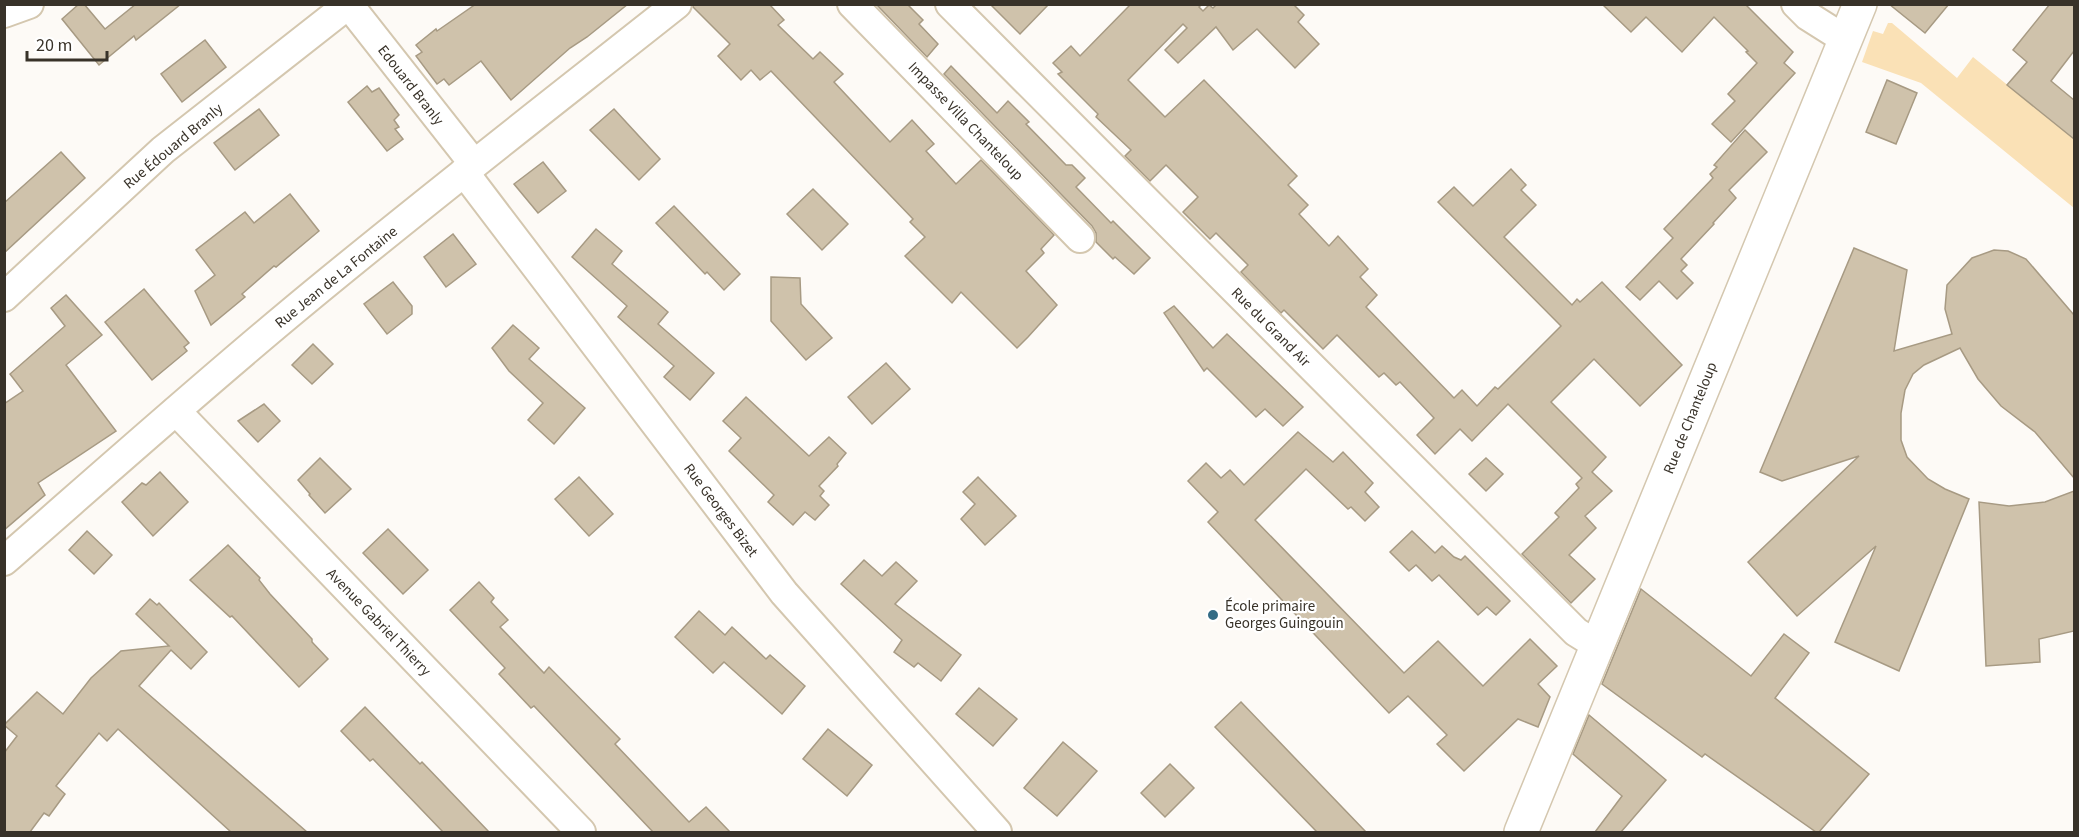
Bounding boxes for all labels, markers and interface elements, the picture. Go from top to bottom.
scale bar [27,24,106,62]
text: 20 m [36,33,72,58]
street label: Edouard Branly [373,41,449,130]
street label: Impasse Villa Chanteloup [903,57,1028,185]
street label: Rue Édouard Branly [119,99,227,194]
street label: Rue Jean de La Fontaine [271,221,402,333]
street label: Rue du Grand Air [1226,283,1316,372]
street label: Rue de Chanteloup [1658,359,1723,477]
street label: Rue Georges Bizet [678,459,763,561]
street label: Avenue Gabriel Thierry [322,564,436,681]
place label: École primaire Georges Guingouin [1225,596,1344,634]
marker: École primaire Georges Guingouin [1206,608,1220,622]

